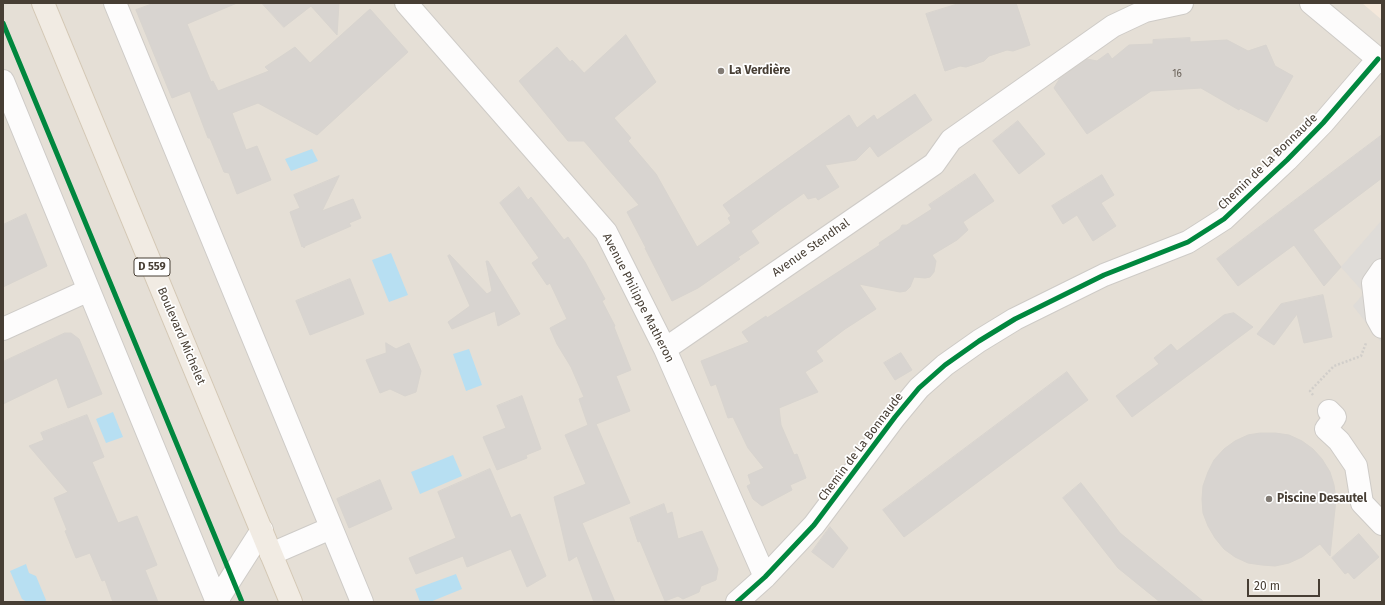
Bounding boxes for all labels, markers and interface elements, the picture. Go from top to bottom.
place label: La Verdière [729,64,790,78]
marker: La Verdière [716,66,726,76]
house number: 16 [1172,68,1182,80]
street label: Chemin de La Bonnaude [1215,111,1321,213]
street label: Avenue Stendhal [769,216,853,280]
street label: Avenue Philippe Matheron [599,231,677,365]
road number: D 559 [134,258,170,276]
street label: Boulevard Michelet [154,285,208,387]
street label: Chemin de La Bonnaude [815,390,907,504]
place label: Piscine Desautel [1277,492,1367,506]
marker: Piscine Desautel [1264,494,1274,504]
scale bar [1249,571,1322,597]
text: 20 m [1254,579,1280,593]

